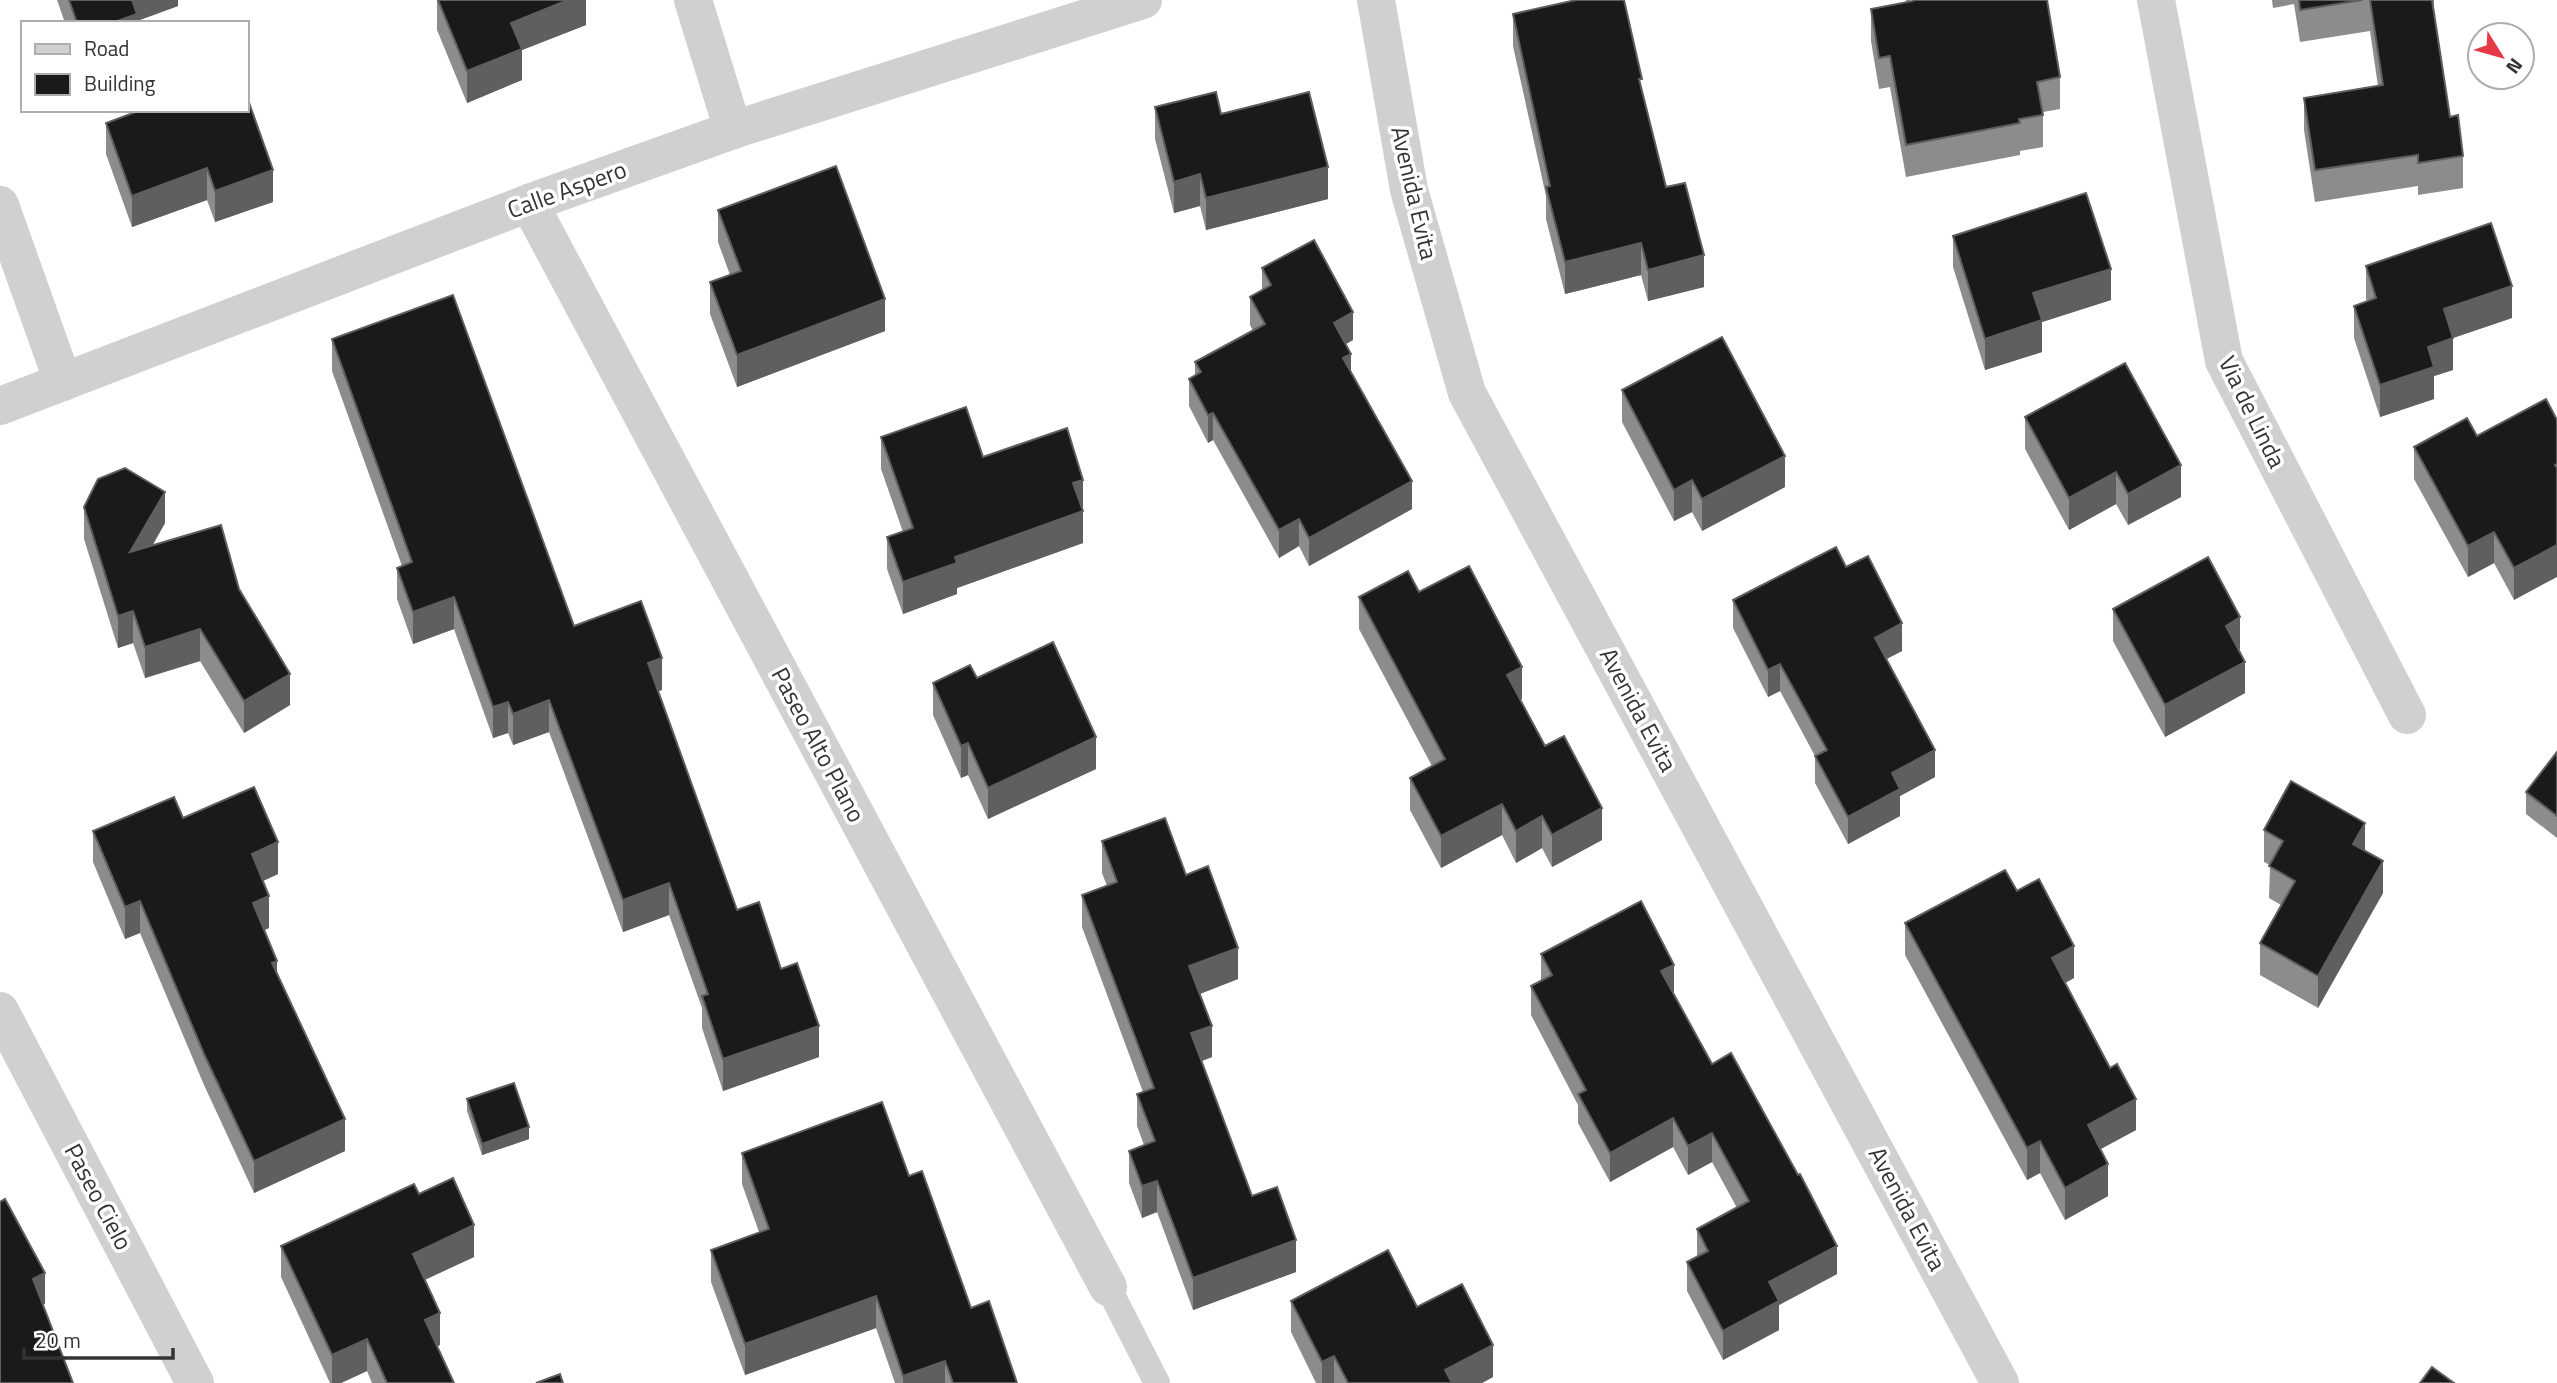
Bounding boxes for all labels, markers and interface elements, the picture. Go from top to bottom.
legend [21,21,248,112]
north arrow [2466,21,2536,91]
text: Road [84,32,129,64]
text: N [2499,53,2531,81]
text: Building [84,67,156,99]
street label: Avenida Evita [1382,123,1448,263]
street label: Calle Aspero [502,151,631,227]
street label: Via de Linda [2210,349,2296,474]
street label: Avenida Evita [1591,641,1687,778]
street label: Paseo Alto Plano [763,661,875,828]
street label: Paseo Cielo [56,1137,142,1256]
street label: Avenida Evita [1860,1140,1956,1277]
scale bar [24,1316,173,1360]
text: 20 m [35,1324,81,1356]

